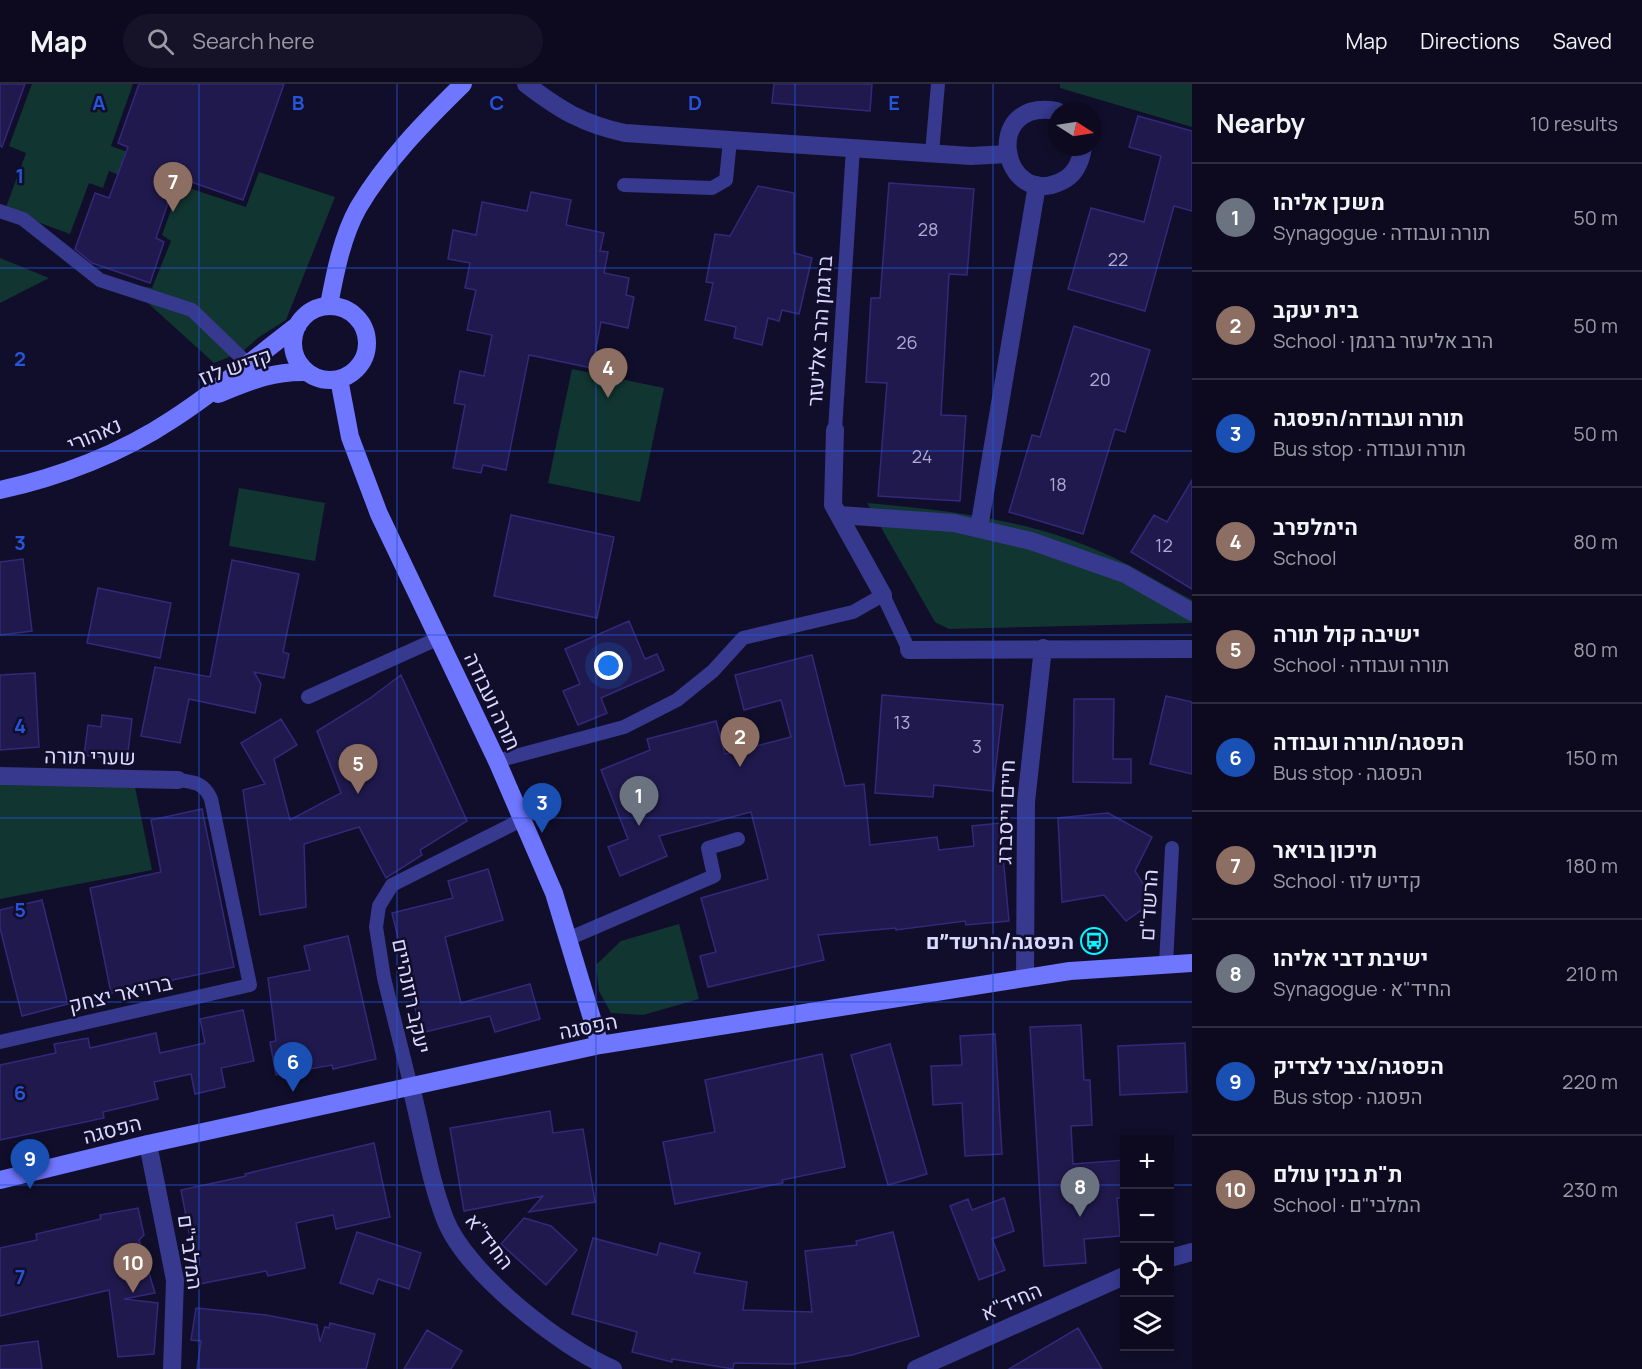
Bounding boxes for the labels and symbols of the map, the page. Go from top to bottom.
text: A [92,89,106,116]
text: B [292,89,305,116]
text: C [490,89,504,116]
text: D [688,89,702,116]
text: E [888,89,900,116]
north arrow [1048,102,1102,156]
text: 1 [16,162,24,189]
pin: 7 [154,162,192,212]
house number: 28 [918,217,938,241]
house number: 22 [1108,247,1128,271]
street label: ברגמן הרב אליעזר [800,254,838,408]
house number: 26 [896,330,918,354]
street label: קדיש לוז [195,340,275,392]
text: 2 [14,345,26,372]
pin: 4 [588,348,628,398]
house number: 20 [1089,367,1111,391]
street label: נאהורי [63,410,125,458]
house number: 24 [912,444,932,468]
house number: 18 [1049,472,1067,496]
text: 3 [14,529,26,556]
house number: 12 [1155,533,1173,557]
street label: תורה ועבודה [458,647,528,755]
your location [594,651,623,680]
house number: 13 [894,710,910,734]
text: 4 [14,712,26,739]
pin: 2 [720,718,760,767]
house number: 3 [972,734,982,758]
street label: שערי תורה [44,741,136,771]
pin: 5 [338,744,378,794]
street label: חיים וייסברג [989,759,1021,865]
pin: 1 [620,776,658,826]
pin: 3 [522,784,562,833]
street label: הרשד"ם [1132,868,1164,942]
text: 5 [14,896,26,923]
bus stop icon: הפסגה/הרשד״ם [1079,926,1109,956]
place label: הפסגה/הרשד״ם [926,927,1074,955]
street label: יעקב רוזנהיים [386,936,438,1056]
street label: ברויאר יצחק [65,967,175,1019]
street label: הפסגה [556,1007,620,1045]
pin: 6 [274,1042,312,1092]
text: 6 [14,1079,26,1106]
street label: הפסגה [80,1108,144,1150]
pin: 9 [10,1140,50,1189]
pin: 8 [1060,1168,1100,1217]
street label: החיד"א [459,1207,521,1275]
street label: המלבי"ם [172,1213,210,1291]
pin: 10 [114,1244,152,1293]
text: 7 [15,1263,25,1290]
street label: החיד"א [976,1275,1046,1327]

